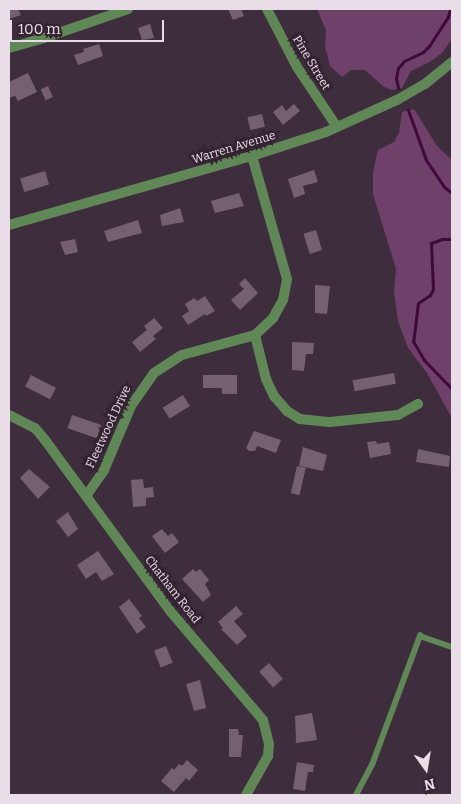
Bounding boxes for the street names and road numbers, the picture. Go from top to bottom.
street label: Pine Street [289,33,333,93]
street label: Warren Avenue [190,128,278,168]
street label: Fleetwood Drive [84,383,134,471]
street label: Chatham Road [141,553,203,627]

